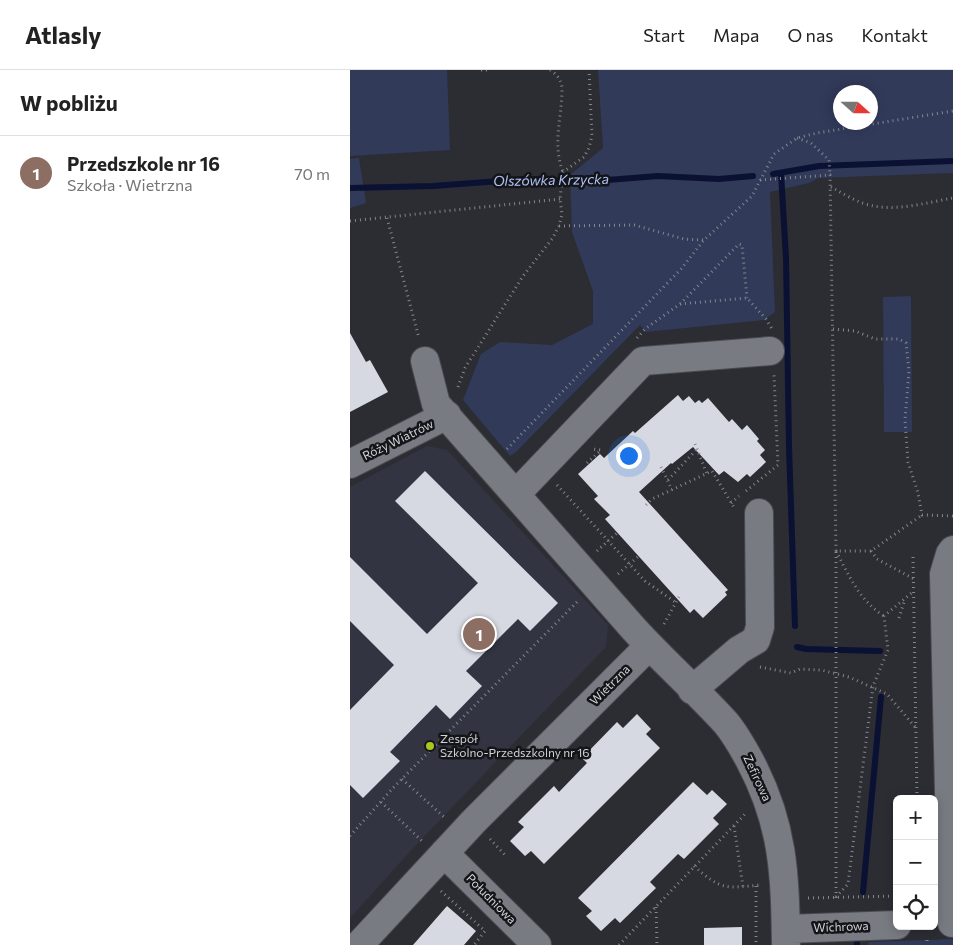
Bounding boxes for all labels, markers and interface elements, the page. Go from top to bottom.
text: Atlasly [25,20,102,49]
text: Start [643,24,685,46]
text: Mapa [713,24,759,46]
text: O nas [787,24,834,46]
text: Kontakt [862,24,928,46]
north arrow [833,85,878,130]
text: W pobliżu [20,90,118,115]
text: Przedszkole nr 16 [67,152,220,175]
text: 1 [32,164,40,183]
text: 70 m [294,164,330,183]
water label: Olszówka Krzycka [493,170,609,189]
text: Szkoła · Wietrzna [67,175,193,194]
street label: Róży Wiatrów [360,416,436,462]
your location [616,443,642,469]
pin: 1 [463,615,495,653]
street label: Wietrzna [587,662,632,707]
place label: Zespół Szkolno-Przedszkolny nr 16 [440,731,590,759]
marker: Zespół Szkolno-Przedszkolny nr 16 [424,740,436,752]
street label: Zefirowa [741,752,775,803]
map controls [893,795,938,930]
button: + [893,795,938,840]
button: − [893,840,938,885]
street label: Południowa [464,871,519,926]
button: locate [893,885,938,930]
street label: Wichrowa [813,918,869,934]

